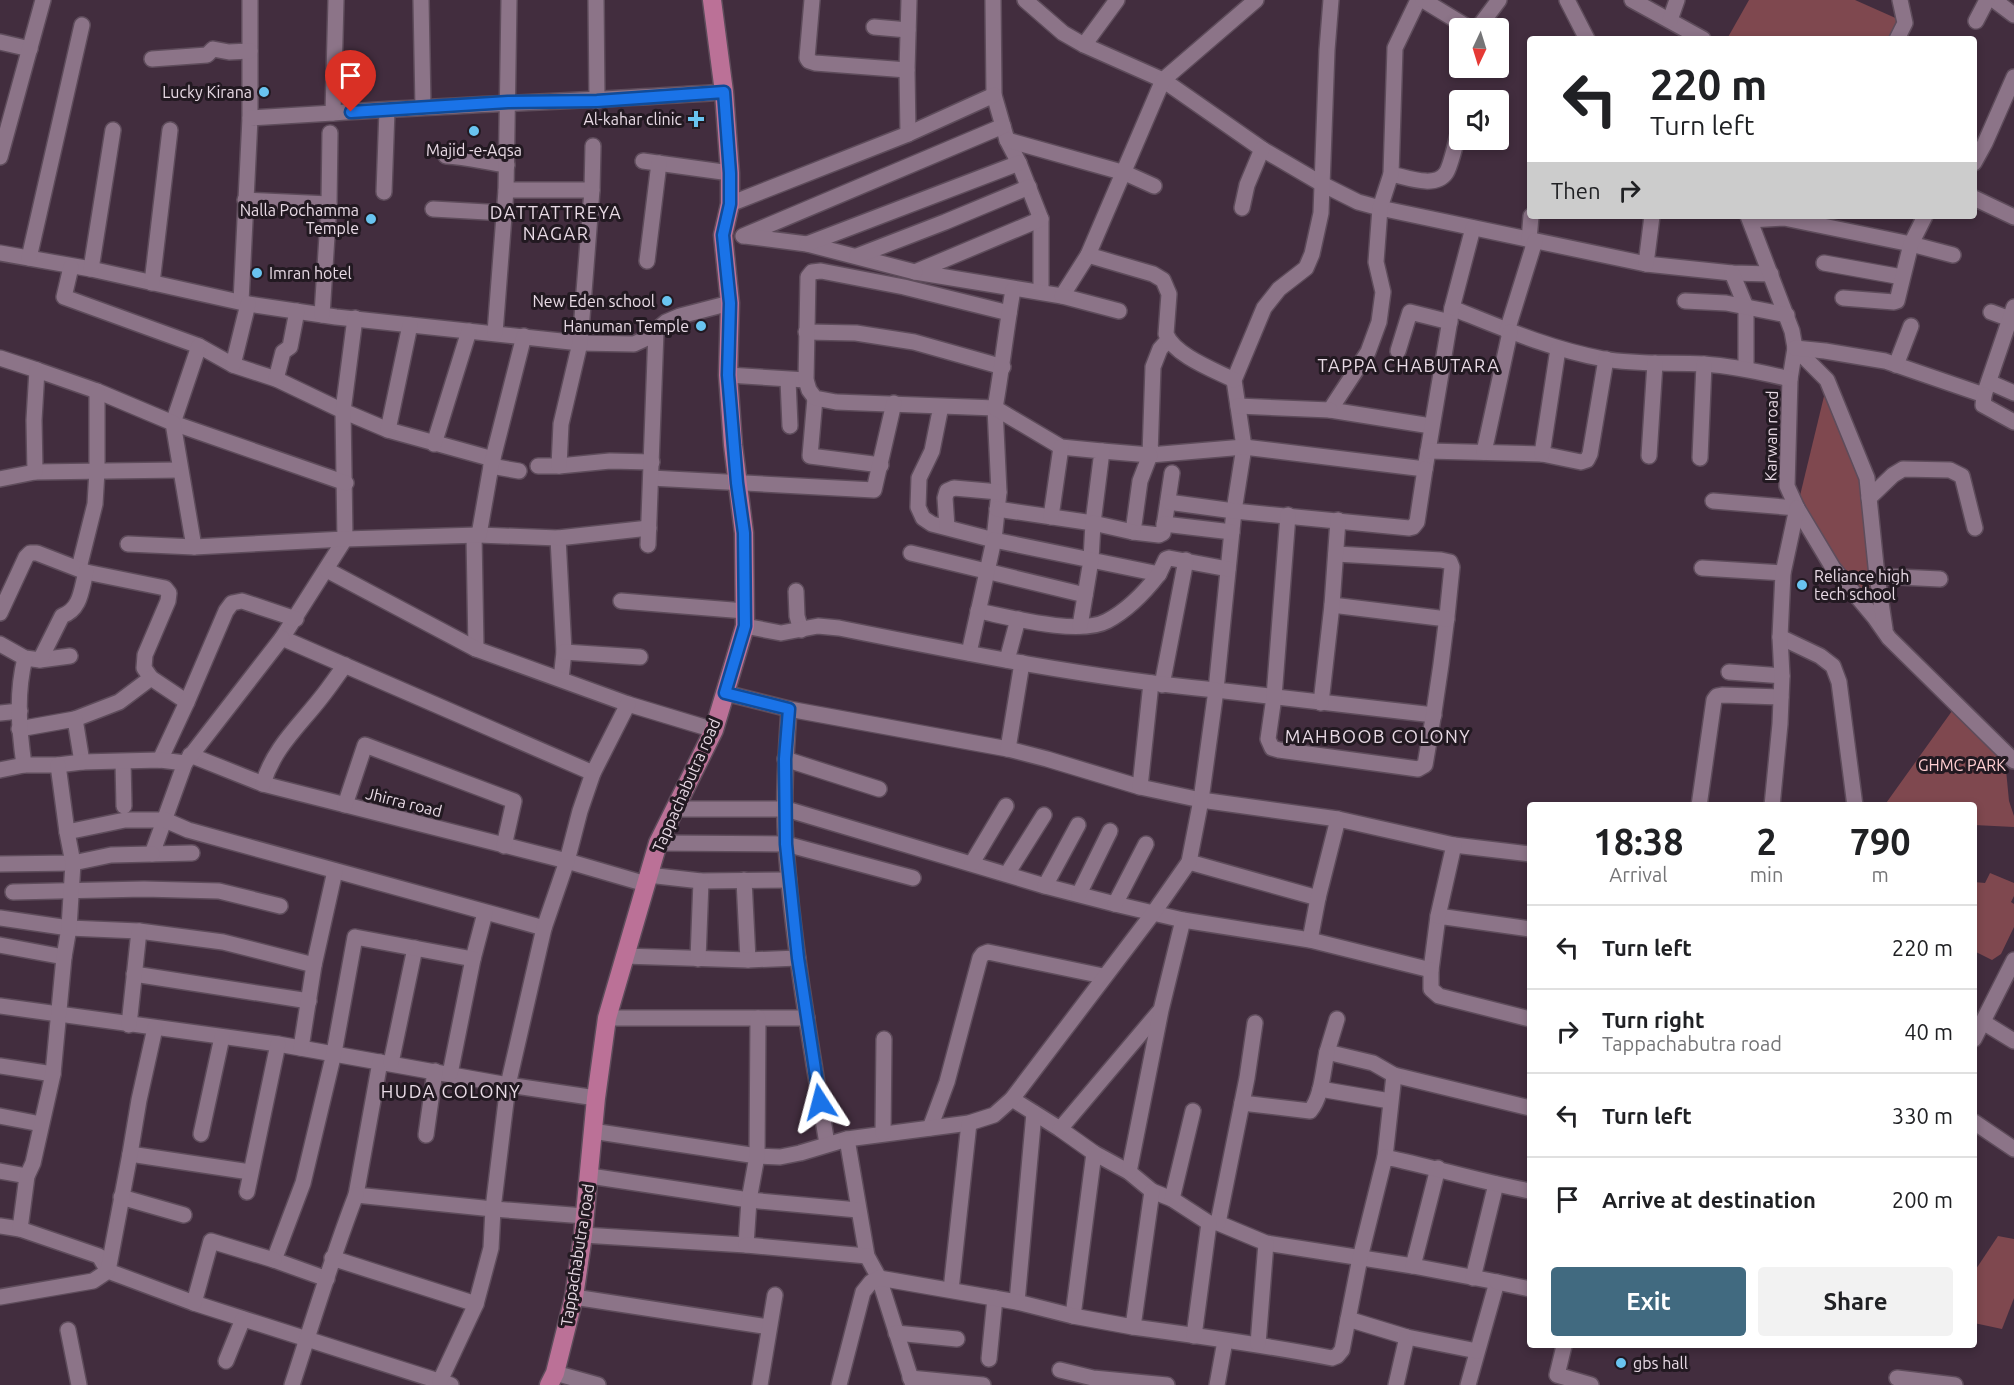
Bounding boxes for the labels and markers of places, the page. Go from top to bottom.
pin [325,50,376,112]
place label: Lucky Kirana [162,83,252,101]
marker: Lucky Kirana [257,85,271,99]
place label: Al-kahar clinic [583,110,683,128]
marker: Al-kahar clinic [687,110,705,128]
marker: Majid -e-Aqsa [467,124,481,138]
place label: Majid -e-Aqsa [426,141,522,159]
place label: Nalla Pochamma Temple [240,201,359,237]
marker: Nalla Pochamma Temple [364,212,378,226]
place label: Imran hotel [269,264,352,282]
marker: Imran hotel [250,266,264,280]
place label: New Eden school [532,292,655,310]
marker: New Eden school [660,294,674,308]
place label: Hanuman Temple [563,317,689,335]
marker: Hanuman Temple [694,319,708,333]
place label: Reliance high tech school [1814,567,1909,603]
marker: Reliance high tech school [1795,578,1809,592]
place label: gbs hall [1633,1354,1688,1372]
marker: gbs hall [1614,1356,1628,1370]

